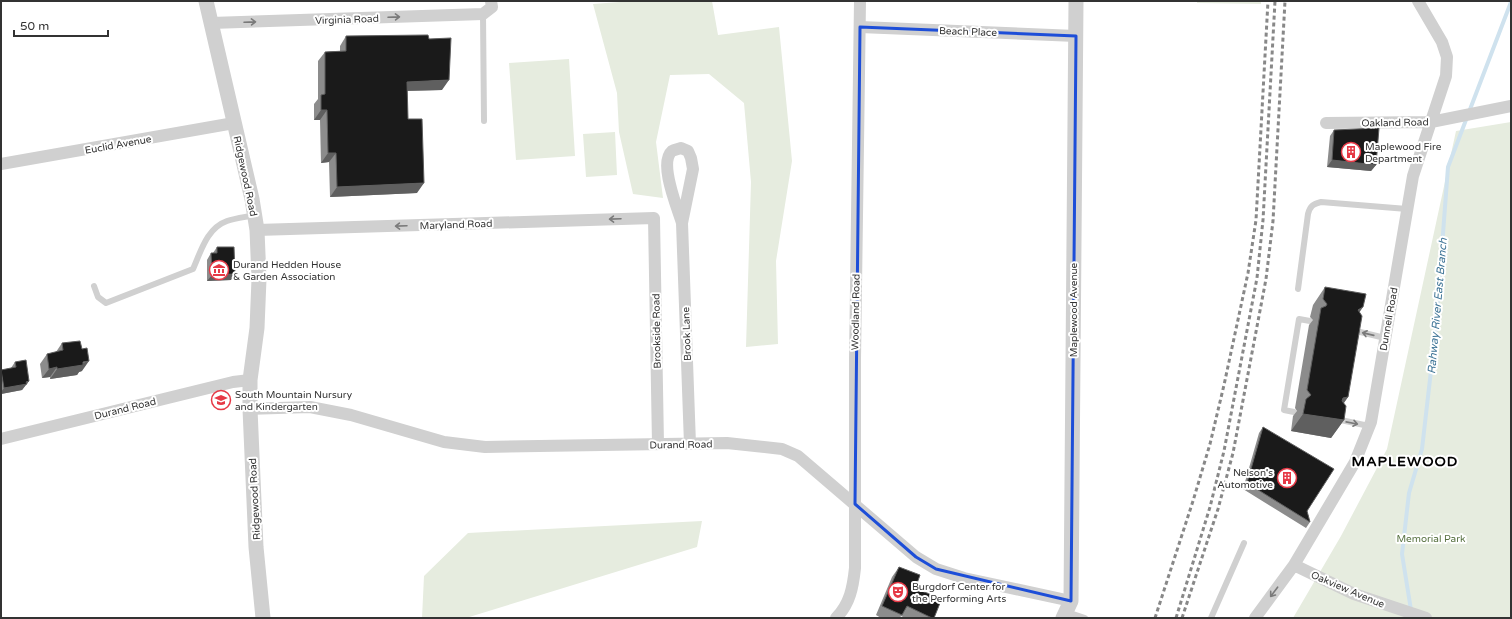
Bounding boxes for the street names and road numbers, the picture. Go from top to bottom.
street label: Virginia Road [315,13,379,27]
street label: Beach Place [939,25,997,39]
street label: Oakland Road [1361,116,1429,130]
street label: Euclid Avenue [84,133,153,157]
street label: Ridgewood Road [231,135,259,218]
street label: Maryland Road [419,218,493,232]
street label: Maplewood Avenue [1068,262,1080,357]
street label: Woodland Road [849,274,863,350]
street label: Dunnell Road [1378,287,1400,352]
street label: Brookside Road [650,293,664,369]
street label: Brook Lane [680,306,694,361]
street label: Durand Road [93,396,157,422]
street label: Durand Road [649,438,713,452]
street label: Ridgewood Road [247,458,263,540]
street label: Oakview Avenue [1309,569,1387,611]

